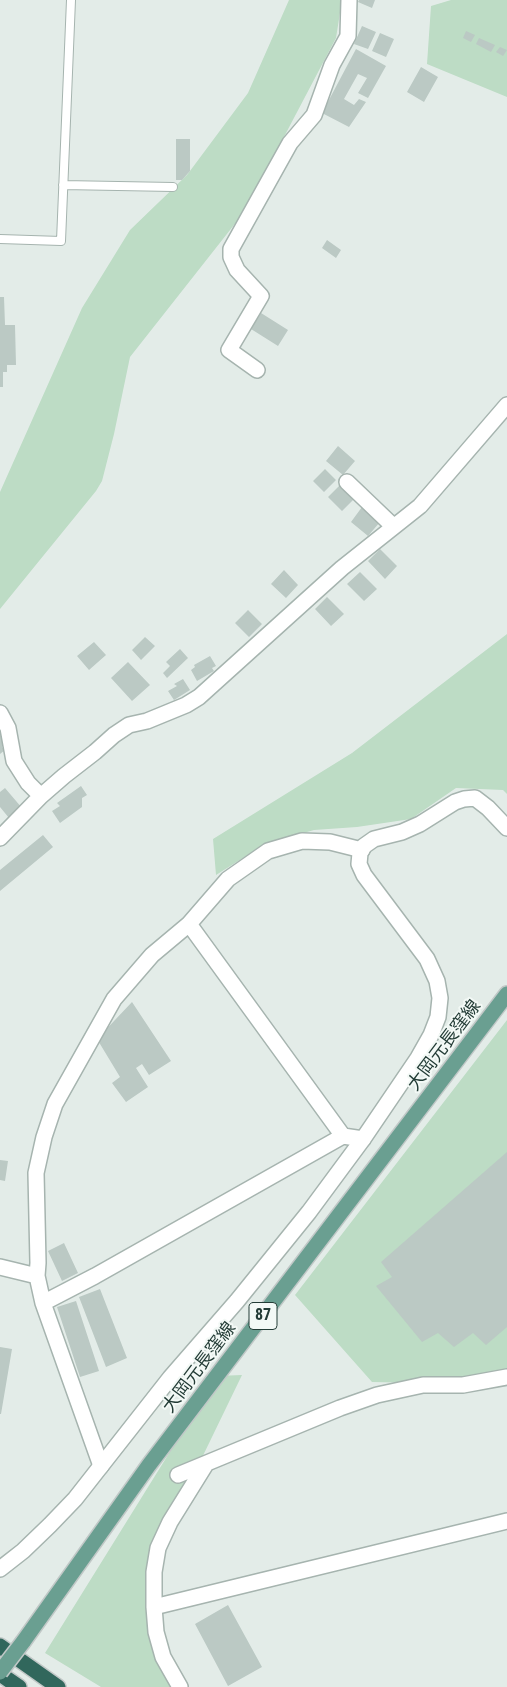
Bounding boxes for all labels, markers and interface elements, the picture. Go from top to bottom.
street label: 大岡元長窪線 [404,996,486,1096]
road number: 87 [249,1302,277,1330]
street label: 大岡元長窪線 [159,1318,241,1418]

